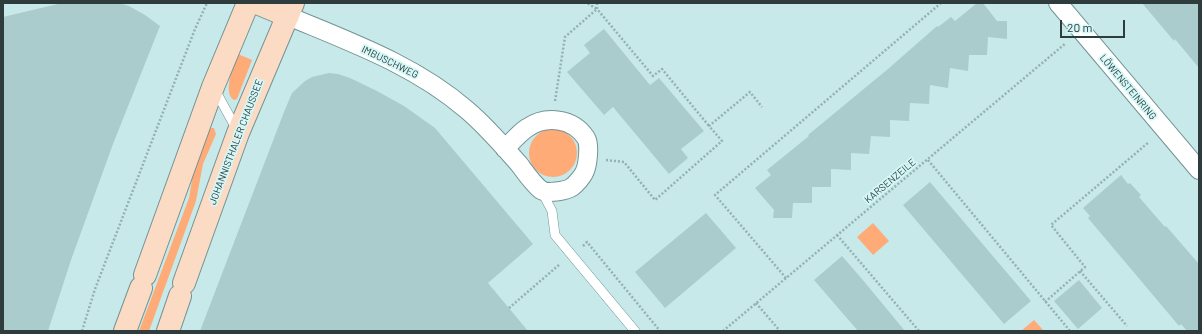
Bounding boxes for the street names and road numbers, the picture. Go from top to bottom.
street label: IMBUSCHWEG [360,43,420,81]
street label: LÖWENSTEINRING [1097,52,1159,122]
street label: JOHANNISTHALER CHAUSSEE [207,78,265,206]
street label: KARSENZEILE [862,156,918,206]

